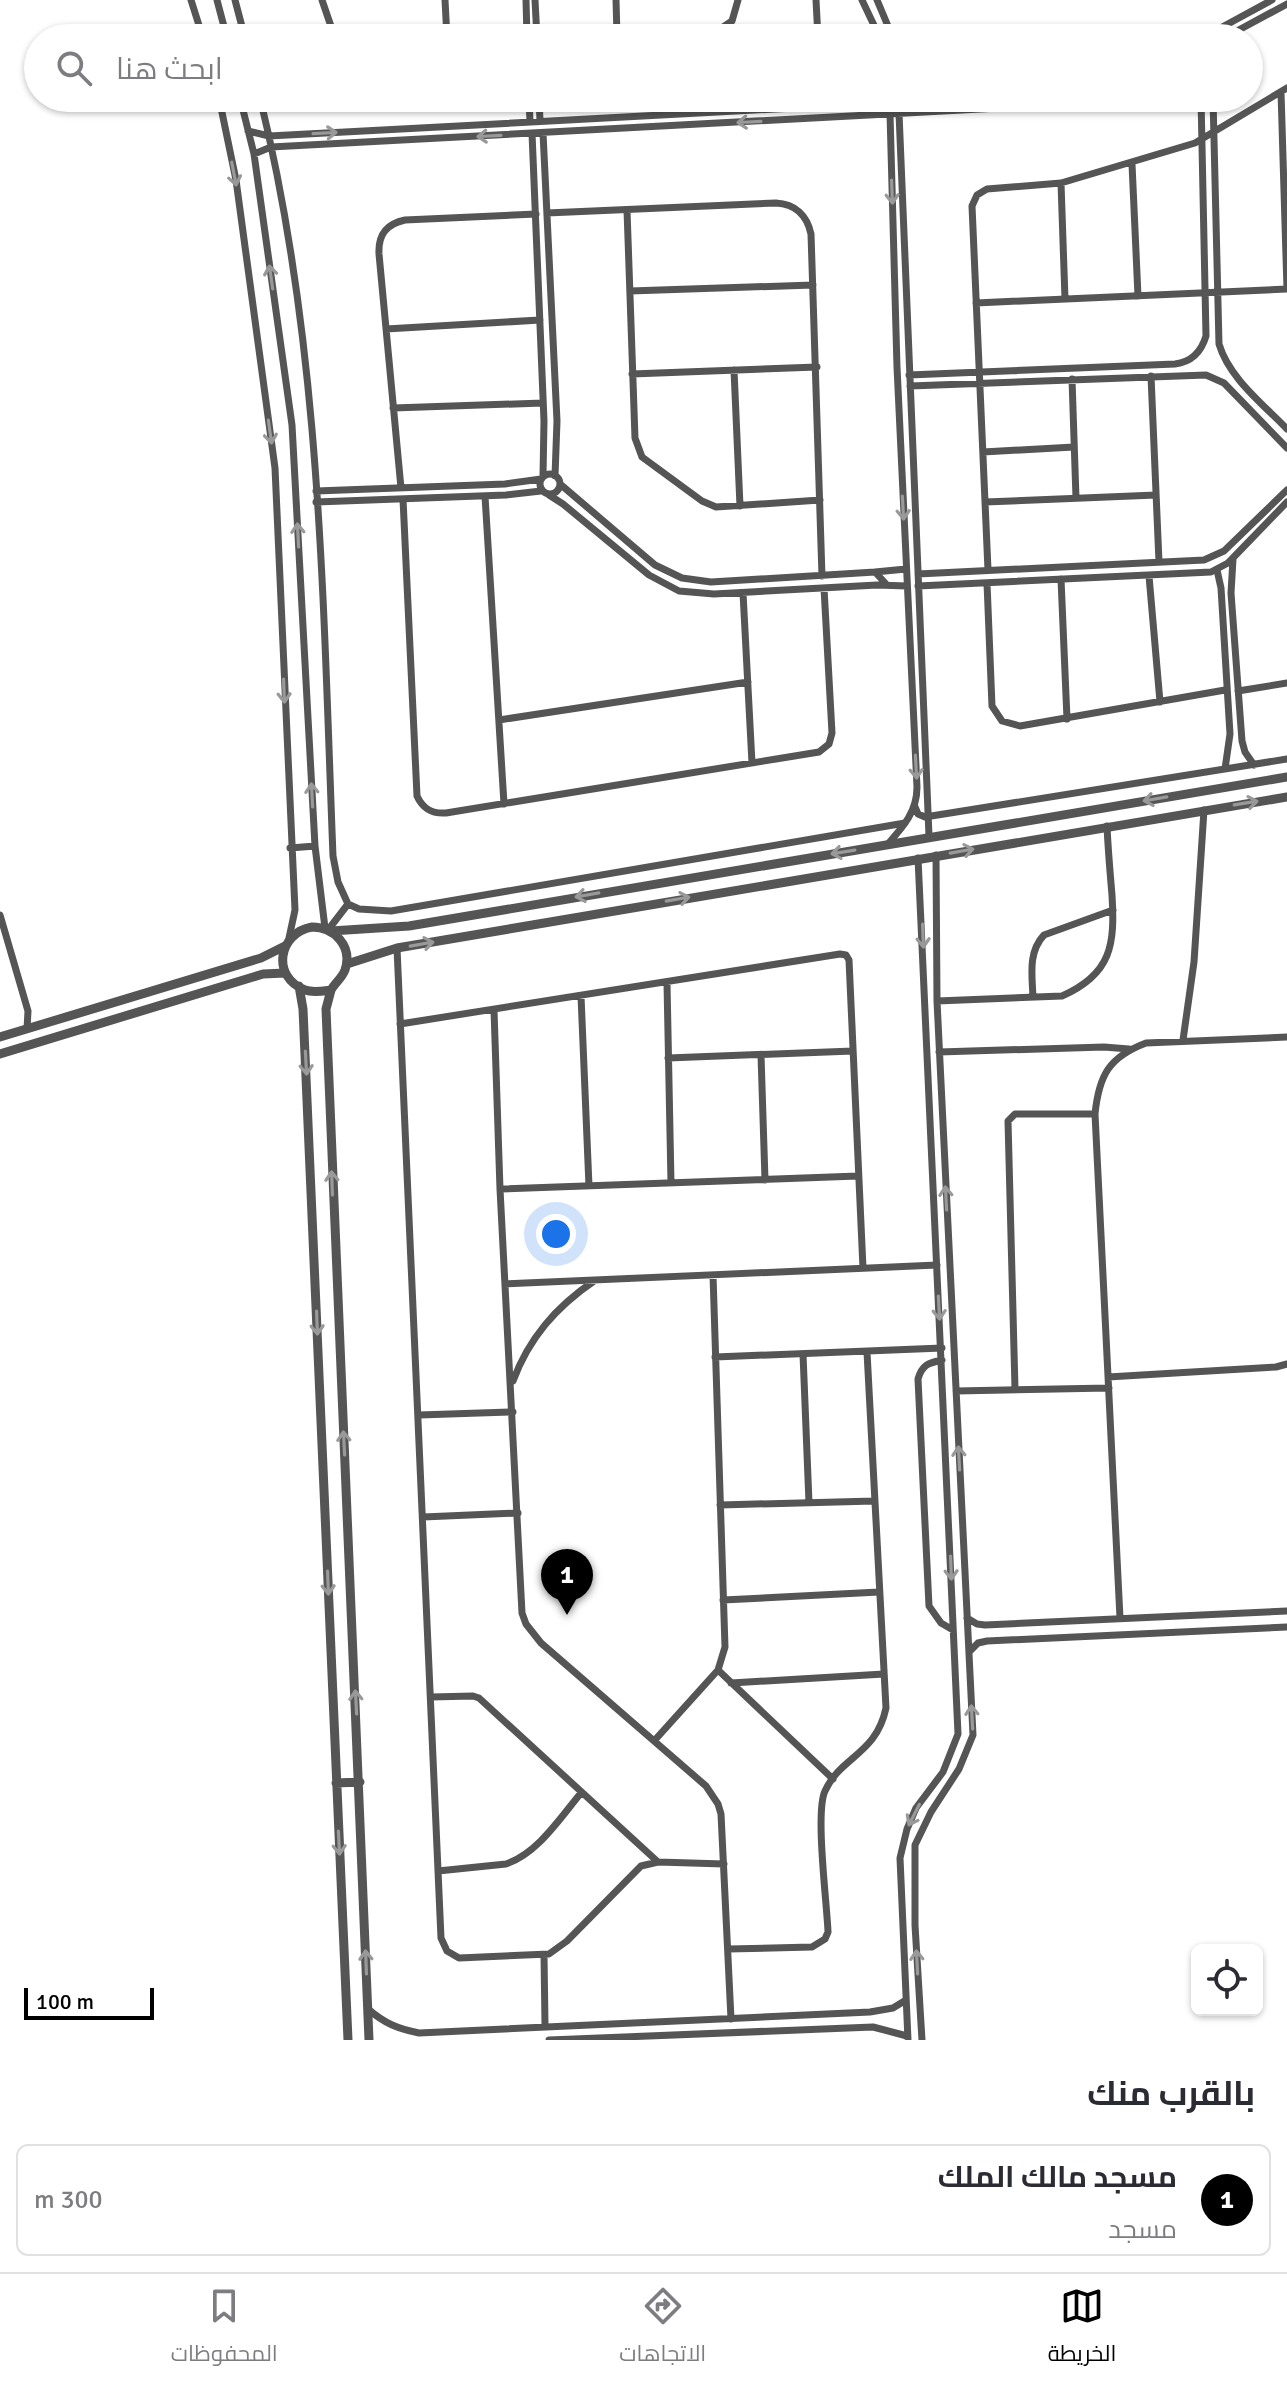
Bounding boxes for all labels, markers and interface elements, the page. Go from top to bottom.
search box [24,24,1263,112]
icon: search [52,46,96,90]
text: ابحث هنا [116,51,223,88]
one-way arrow [736,115,763,130]
one-way arrow [311,125,338,140]
one-way arrow [476,128,503,143]
one-way arrow [227,161,242,187]
one-way arrow [884,178,899,205]
one-way arrow [263,265,278,290]
one-way arrow [263,419,278,444]
one-way arrow [896,494,911,521]
one-way arrow [290,522,305,549]
one-way arrow [276,677,291,704]
one-way arrow [909,753,924,780]
one-way arrow [304,782,319,809]
one-way arrow [1143,792,1168,807]
one-way arrow [1233,795,1258,810]
one-way arrow [949,843,974,858]
one-way arrow [831,845,856,860]
one-way arrow [575,889,600,904]
one-way arrow [665,891,690,906]
one-way arrow [916,922,931,949]
one-way arrow [409,935,434,950]
one-way arrow [298,1049,313,1076]
one-way arrow [325,1170,340,1197]
one-way arrow [939,1185,954,1212]
your location [536,1214,576,1254]
one-way arrow [932,1294,947,1321]
one-way arrow [310,1309,325,1336]
one-way arrow [336,1430,351,1457]
one-way arrow [951,1445,966,1472]
pin: 1 [541,1549,593,1615]
one-way arrow [943,1554,958,1581]
one-way arrow [320,1569,335,1596]
one-way arrow [348,1689,363,1716]
one-way arrow [965,1704,980,1731]
one-way arrow [905,1803,921,1826]
one-way arrow [332,1829,347,1856]
map controls [1191,1944,1263,2016]
button: locate [1191,1944,1263,2016]
one-way arrow [359,1949,374,1976]
one-way arrow [910,1949,925,1976]
scale bar [24,1984,154,2020]
text: 100 m [36,1988,94,2015]
text: بالقرب منك [1087,2073,1255,2115]
text: مسجد مالك الملك [938,2159,1177,2196]
text: 300 m [34,2184,103,2216]
text: 1 [1220,2184,1234,2216]
text: مسجد [1108,2214,1177,2246]
tab: المحفوظات [171,2284,278,2374]
tab: الاتجاهات [619,2284,706,2374]
tab: الخريطة [1048,2284,1116,2374]

